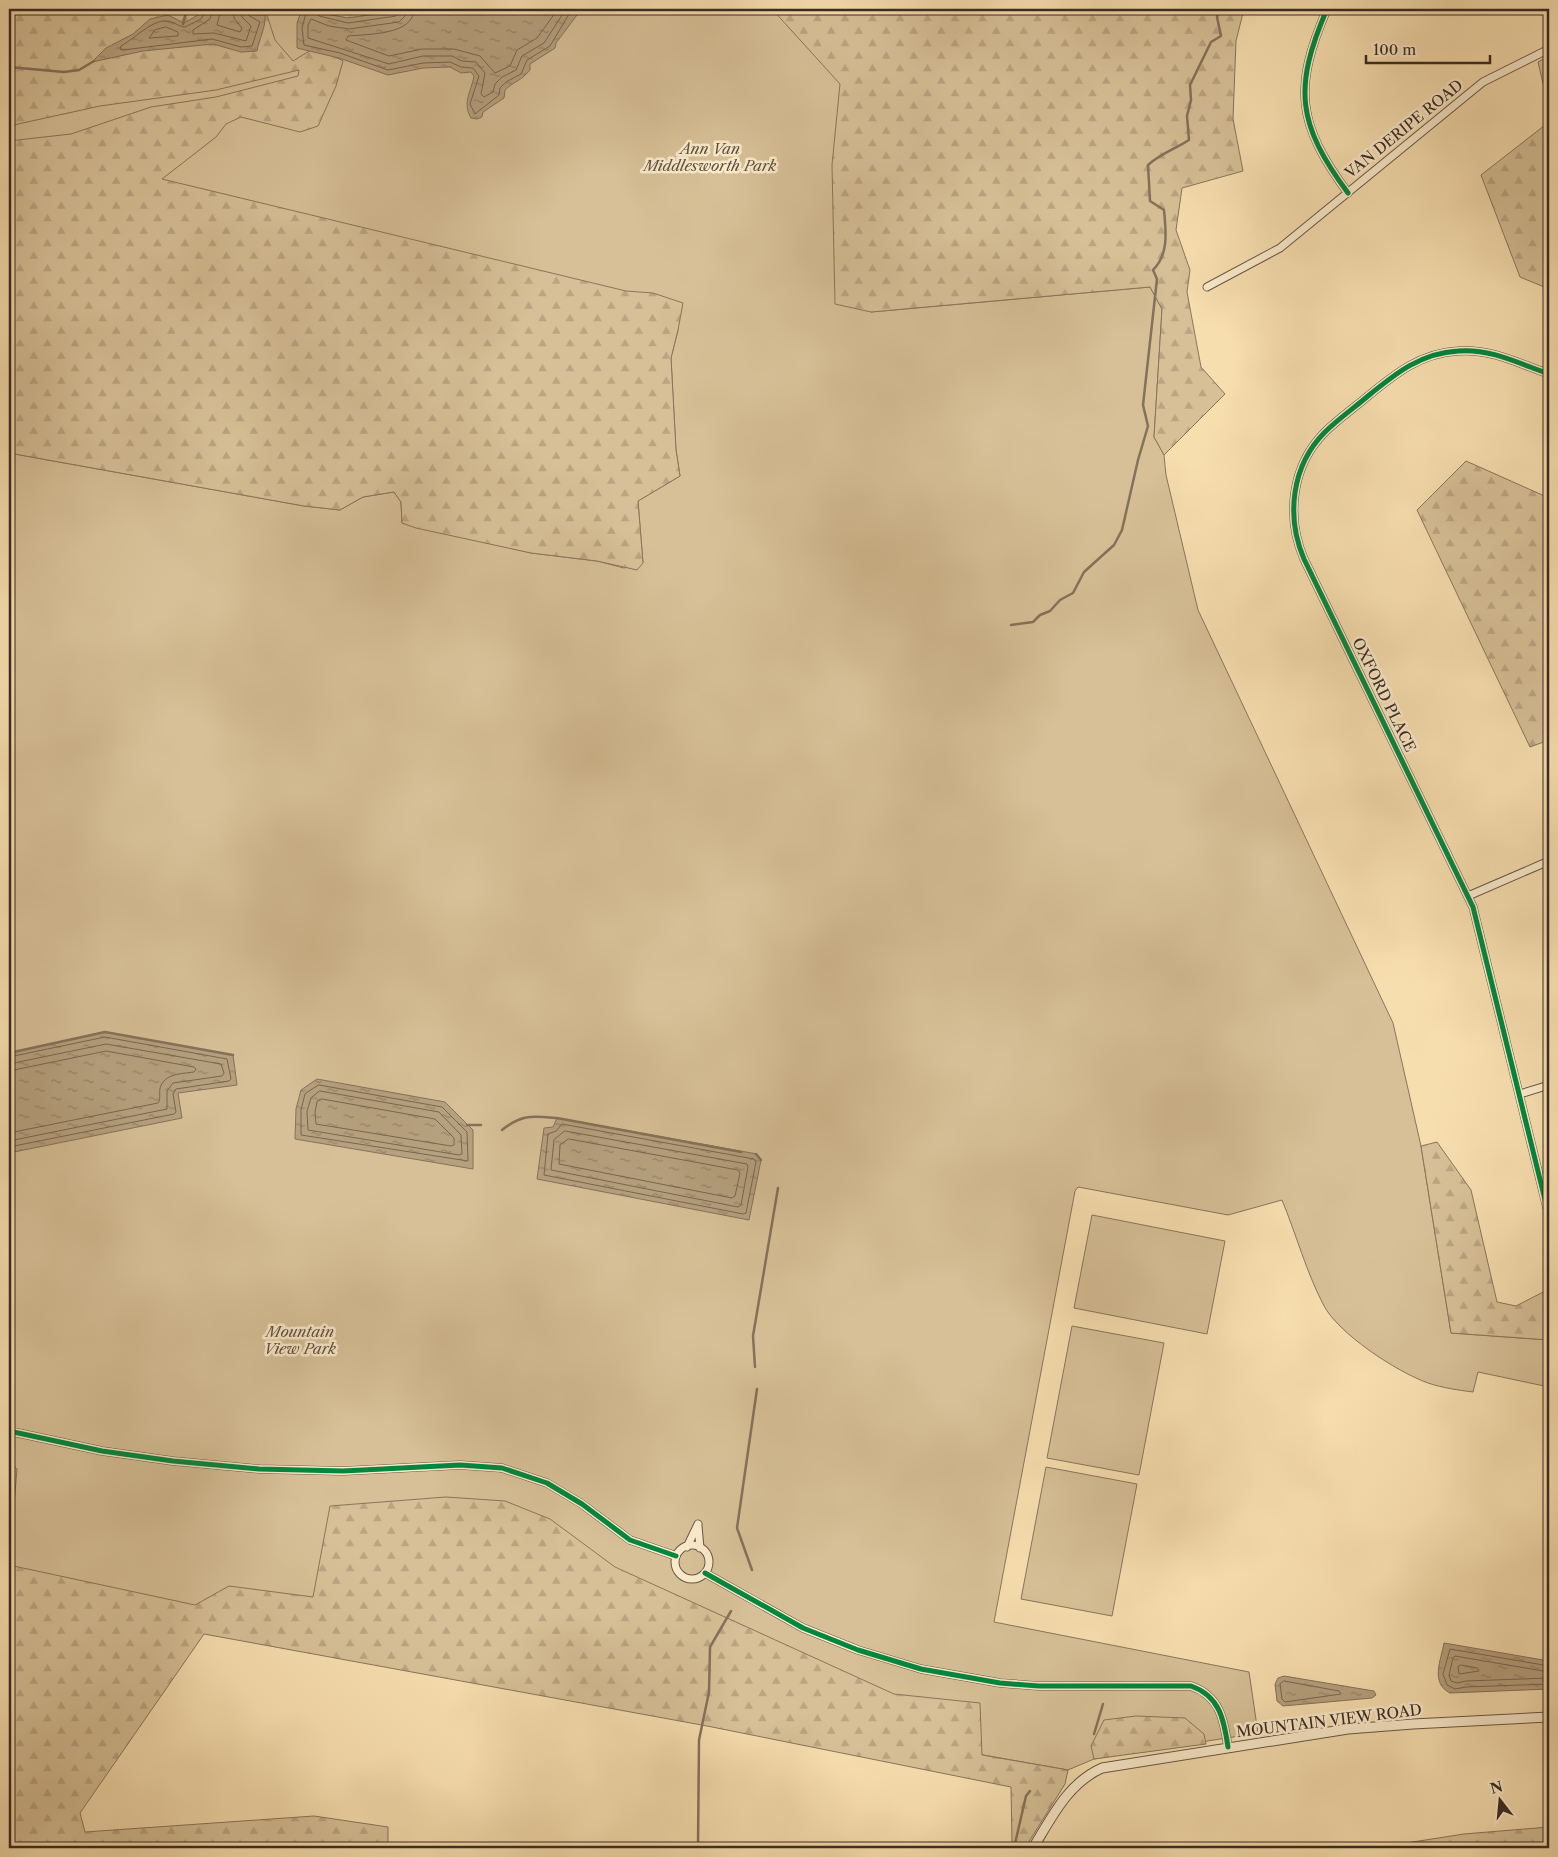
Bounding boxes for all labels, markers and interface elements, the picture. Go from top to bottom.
scale bar [1366,32,1489,64]
text: 100 m [1373,40,1416,59]
street label: VAN DERIPE ROAD [1340,75,1467,183]
park label: Ann Van Middlesworth Park [642,139,777,175]
street label: OXFORD PLACE [1349,634,1420,755]
park label: Mountain View Park [264,1322,336,1358]
street label: MOUNTAIN VIEW ROAD [1235,1700,1423,1741]
north arrow [1476,1774,1526,1824]
text: N [1488,1777,1505,1798]

